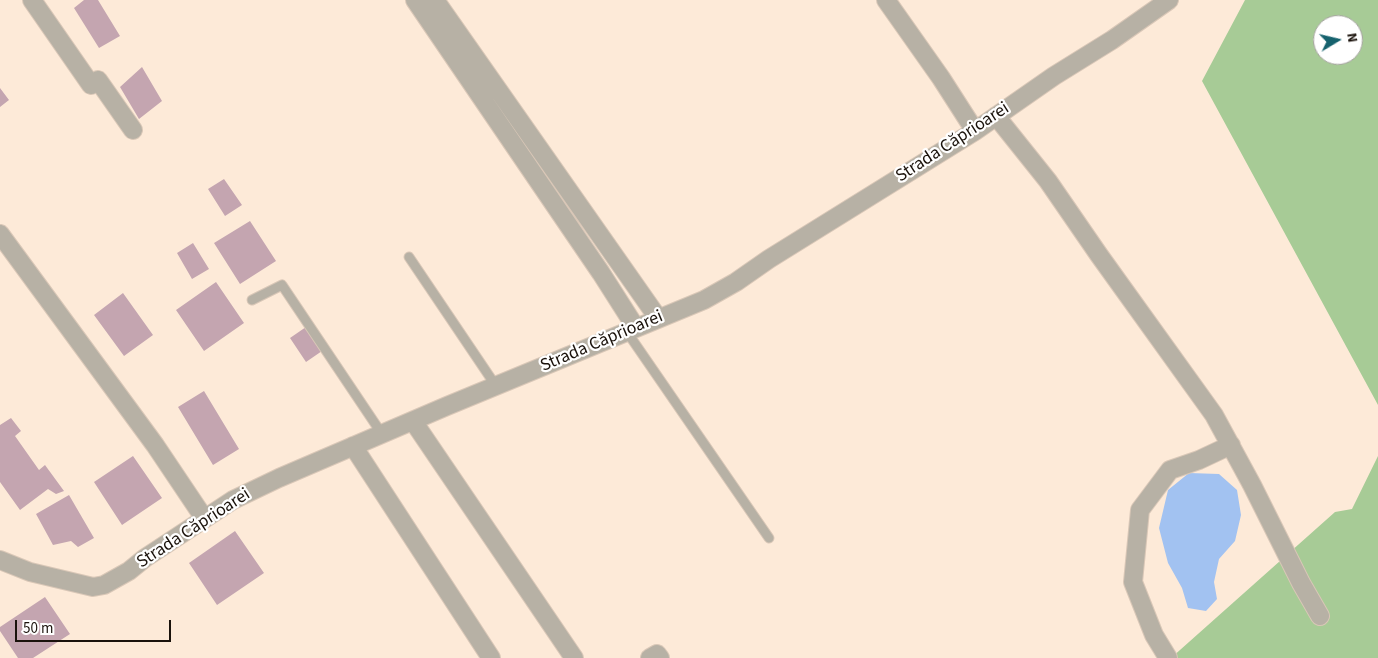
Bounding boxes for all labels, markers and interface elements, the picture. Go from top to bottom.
north arrow [1313,15,1363,65]
text: N [1341,32,1362,44]
street label: Strada Căprioarei [892,98,1014,188]
street label: Strada Căprioarei [538,306,666,378]
street label: Strada Căprioarei [133,484,255,574]
scale bar [18,610,174,642]
text: 50 m [23,618,53,639]

